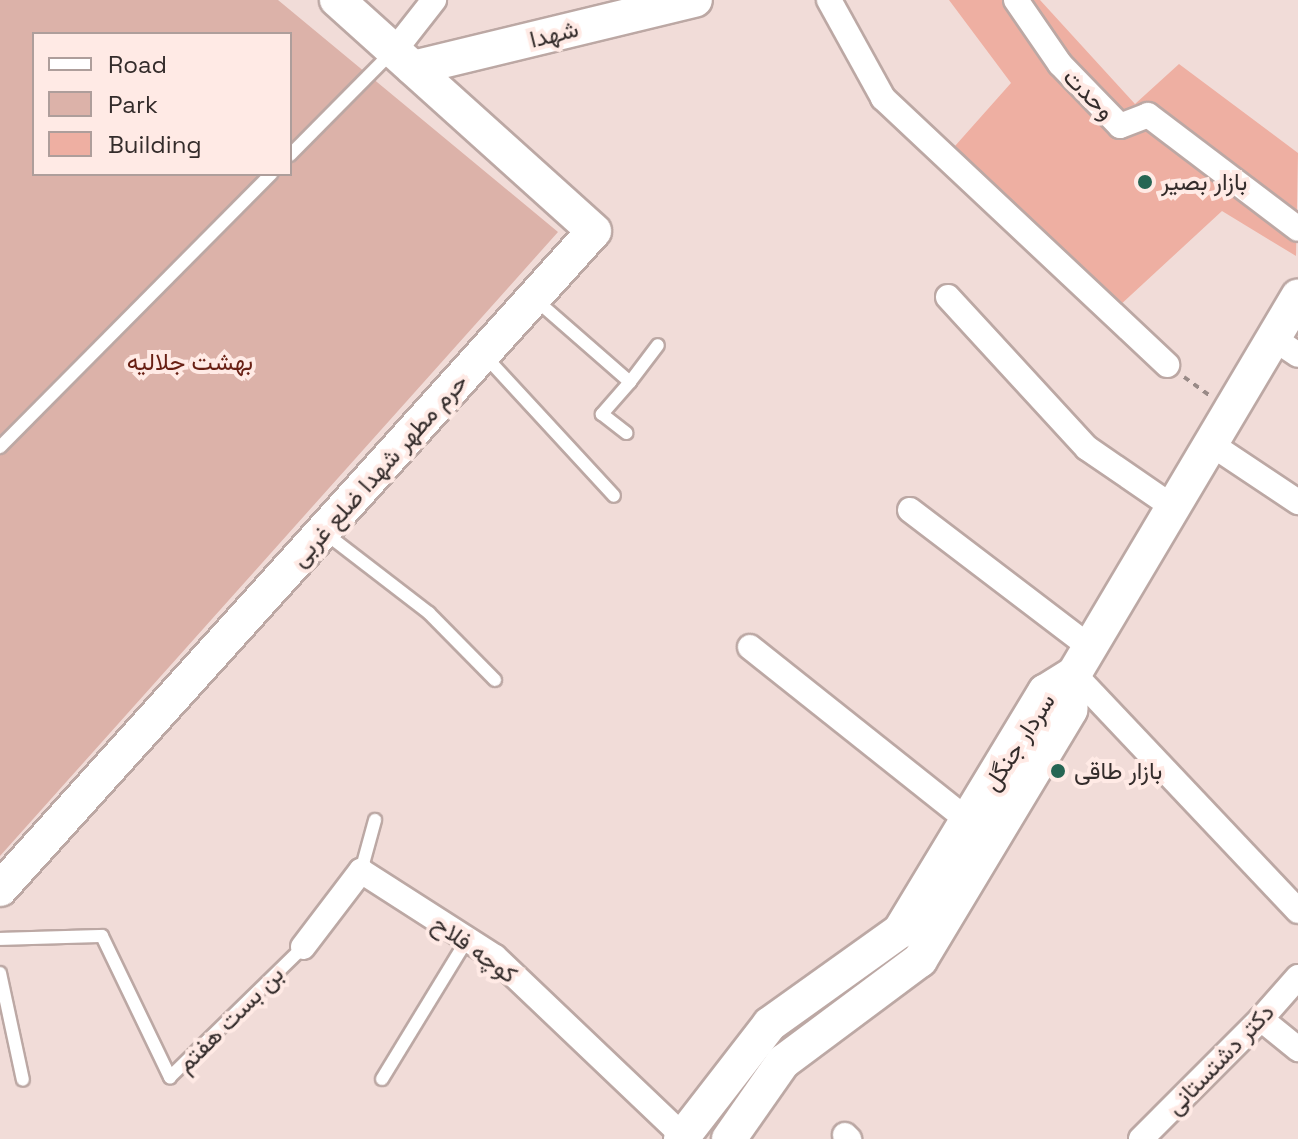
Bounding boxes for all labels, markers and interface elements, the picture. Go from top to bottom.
street label: شهدا [527,14,581,54]
legend [32,32,292,176]
text: Road [108,49,167,80]
street label: وحدت [1057,62,1121,126]
text: Park [108,89,158,120]
text: Building [108,129,202,160]
place label: بازار بصیر [1161,168,1247,196]
marker: بازار بصیر [1136,173,1154,191]
park label: بهشت جلالیه [127,348,253,376]
street label: حرم مطهر شهدا ضلع غربی [285,367,473,573]
street label: سردار جنگل [977,688,1061,796]
place label: بازار طاقی [1074,757,1162,785]
marker: بازار طاقی [1049,762,1067,780]
street label: کوچه فلاح [427,909,523,989]
street label: بن بست هفتم [171,960,289,1078]
street label: دکتر دشتستانی [1160,998,1280,1120]

